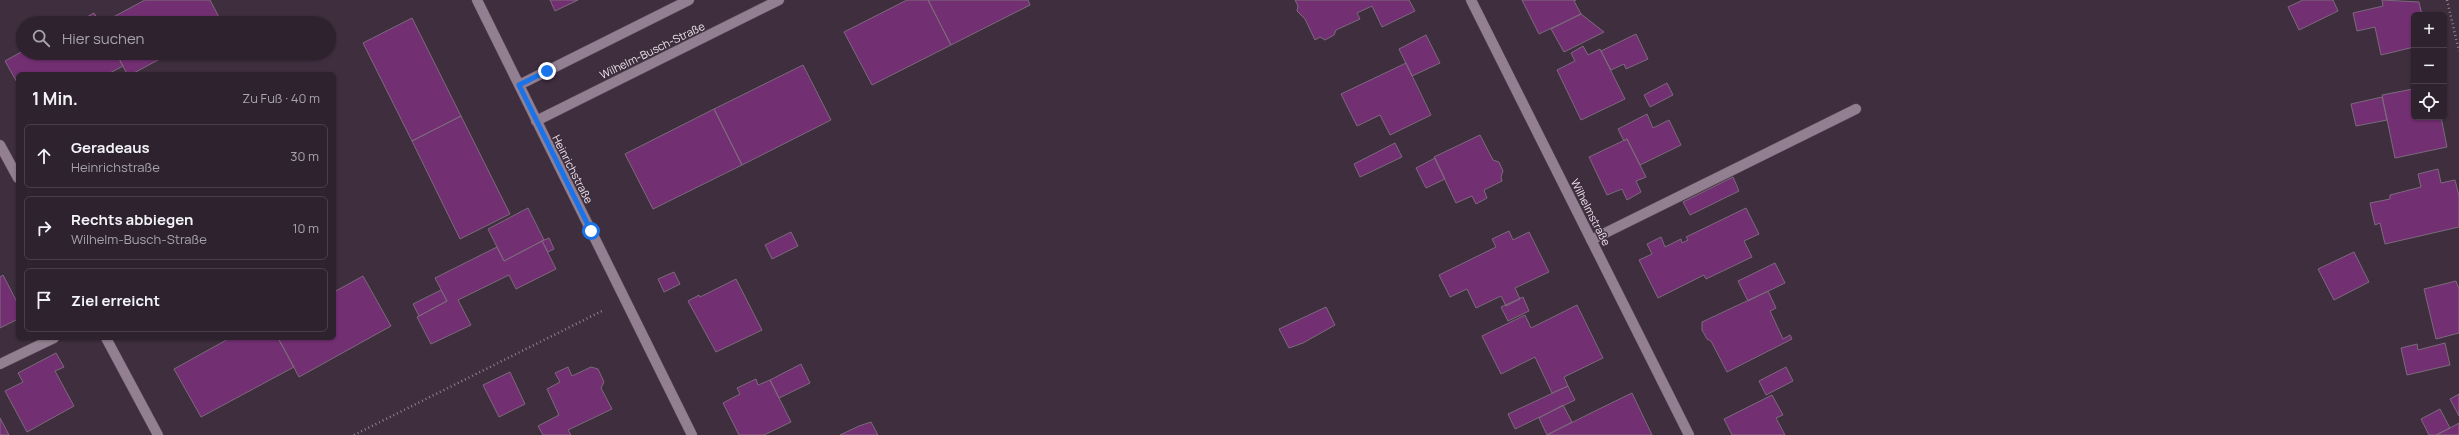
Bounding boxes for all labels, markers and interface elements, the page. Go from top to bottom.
map controls [2411,12,2447,120]
button: + [2411,12,2447,48]
search box [16,16,336,60]
street label: Wilhelm-Busch-Straße [597,18,707,82]
icon: search [30,27,52,49]
text: Hier suchen [62,28,144,49]
button: − [2411,48,2447,84]
route end [538,62,556,80]
button: locate [2411,84,2447,120]
text: 1 Min. [32,87,78,110]
text: Zu Fuß · 40 m [242,89,320,107]
street label: Heinrichstraße [549,132,597,206]
text: Geradeaus [71,137,150,158]
icon: ahead [33,145,55,167]
text: 30 m [290,147,319,165]
text: Heinrichstraße [71,158,160,176]
street label: Wilhelmstraße [1568,176,1615,248]
text: Rechts abbiegen [71,209,193,230]
icon: right [33,217,55,239]
text: 10 m [292,219,319,237]
route start [582,222,600,240]
text: Wilhelm-Busch-Straße [71,230,207,248]
icon: arrive [33,289,55,311]
text: Ziel erreicht [71,290,160,311]

